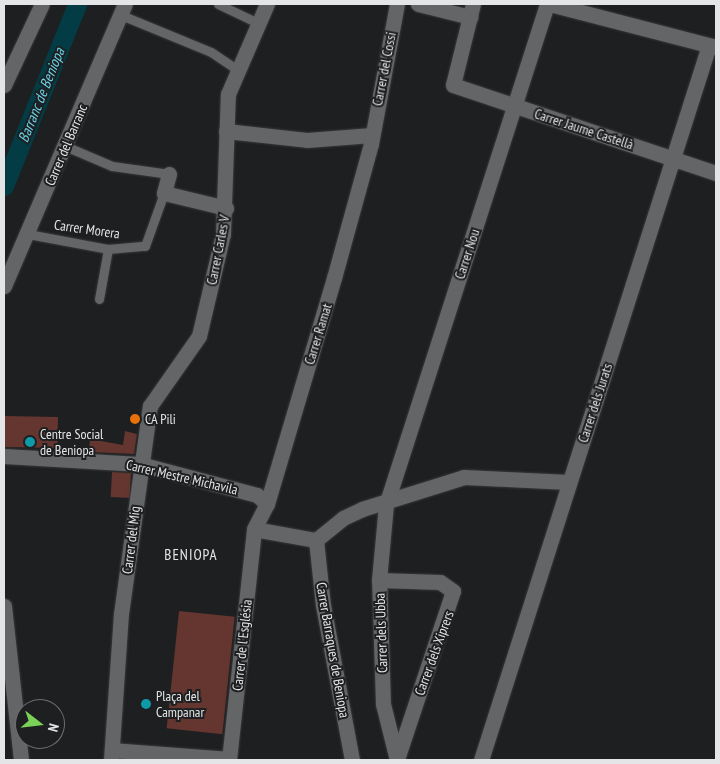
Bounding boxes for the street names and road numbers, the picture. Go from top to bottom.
street label: Carrer del Cossi [369,31,399,107]
street label: Carrer del Barranc [41,102,91,188]
street label: Carrer Jaume Castellà [532,105,636,153]
street label: Carrer Carles V [203,214,233,286]
street label: Carrer Morera [53,216,121,242]
street label: Carrer Nou [451,227,483,281]
street label: Carrer Ramat [301,301,335,367]
street label: Carrer dels Jurats [574,361,616,445]
street label: Carrer Mestre Michavila [125,456,239,498]
street label: Carrer del Mig [119,505,143,575]
street label: Carrer Barraques de Beniopa [313,581,353,719]
street label: Carrer dels Ubba [371,593,391,673]
street label: Carrer de l'Església [229,598,255,692]
street label: Carrer dels Xiprers [411,608,457,698]

